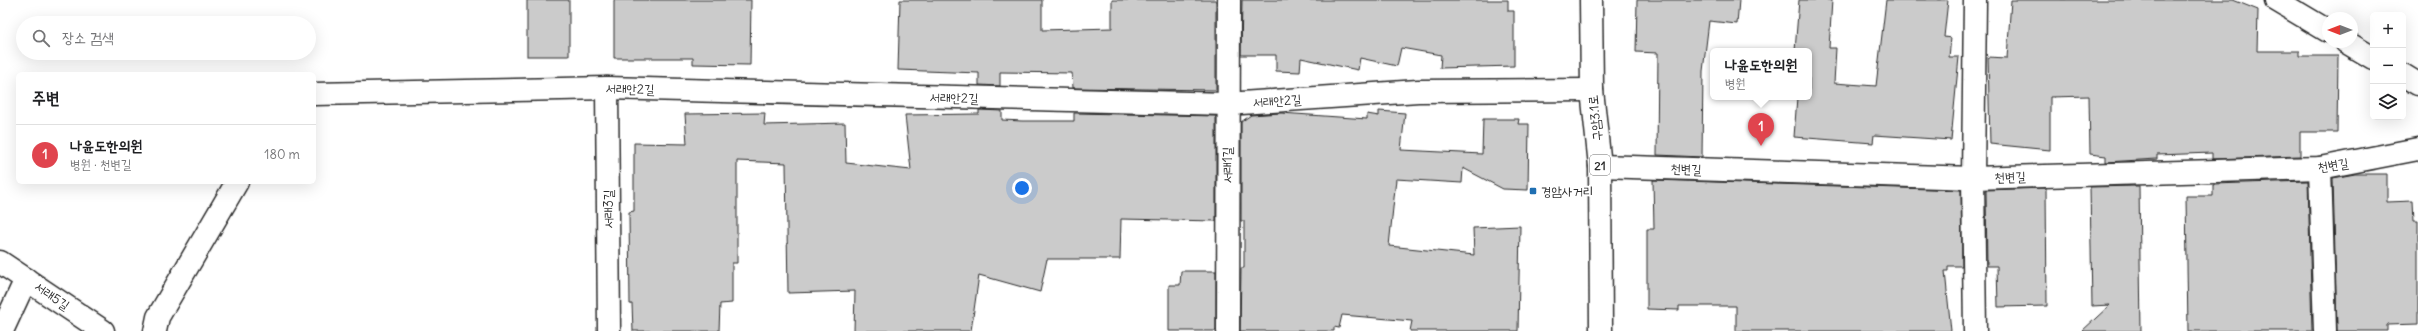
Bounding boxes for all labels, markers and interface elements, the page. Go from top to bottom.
north arrow [2322,12,2358,48]
map controls [2370,12,2406,120]
button: + [2370,12,2406,48]
search box [16,16,316,60]
icon: search [30,27,52,49]
text: 장소 검색 [62,28,114,47]
popup [1710,48,1812,100]
button: − [2370,48,2406,84]
text: 나윤도한의원 [1725,55,1797,74]
text: 병원 [1725,75,1746,92]
street label: 서래안2길 [605,80,655,98]
button: layers [2370,84,2406,120]
text: 주변 [32,87,59,109]
street label: 서래안2길 [929,89,979,107]
street label: 서래안2길 [1252,91,1302,111]
street label: 구암3.1로 [1584,94,1606,142]
pin: 1 [1748,113,1774,146]
text: 나윤도한의원 [70,136,142,155]
text: 1 [42,146,48,163]
text: 180 m [264,146,300,163]
street label: 서래1길 [1219,147,1236,183]
street label: 천변길 [2316,154,2350,176]
road number: 21 [1590,155,1610,175]
text: 병원 · 천변길 [70,156,131,173]
street label: 천변길 [1670,160,1702,178]
street label: 천변길 [1994,168,2026,186]
your location [1012,178,1032,198]
place label: 경암사거리 [1541,183,1593,200]
marker: 경암사거리 [1528,186,1538,196]
street label: 서래3길 [600,190,617,228]
street label: 서래5길 [31,278,73,314]

